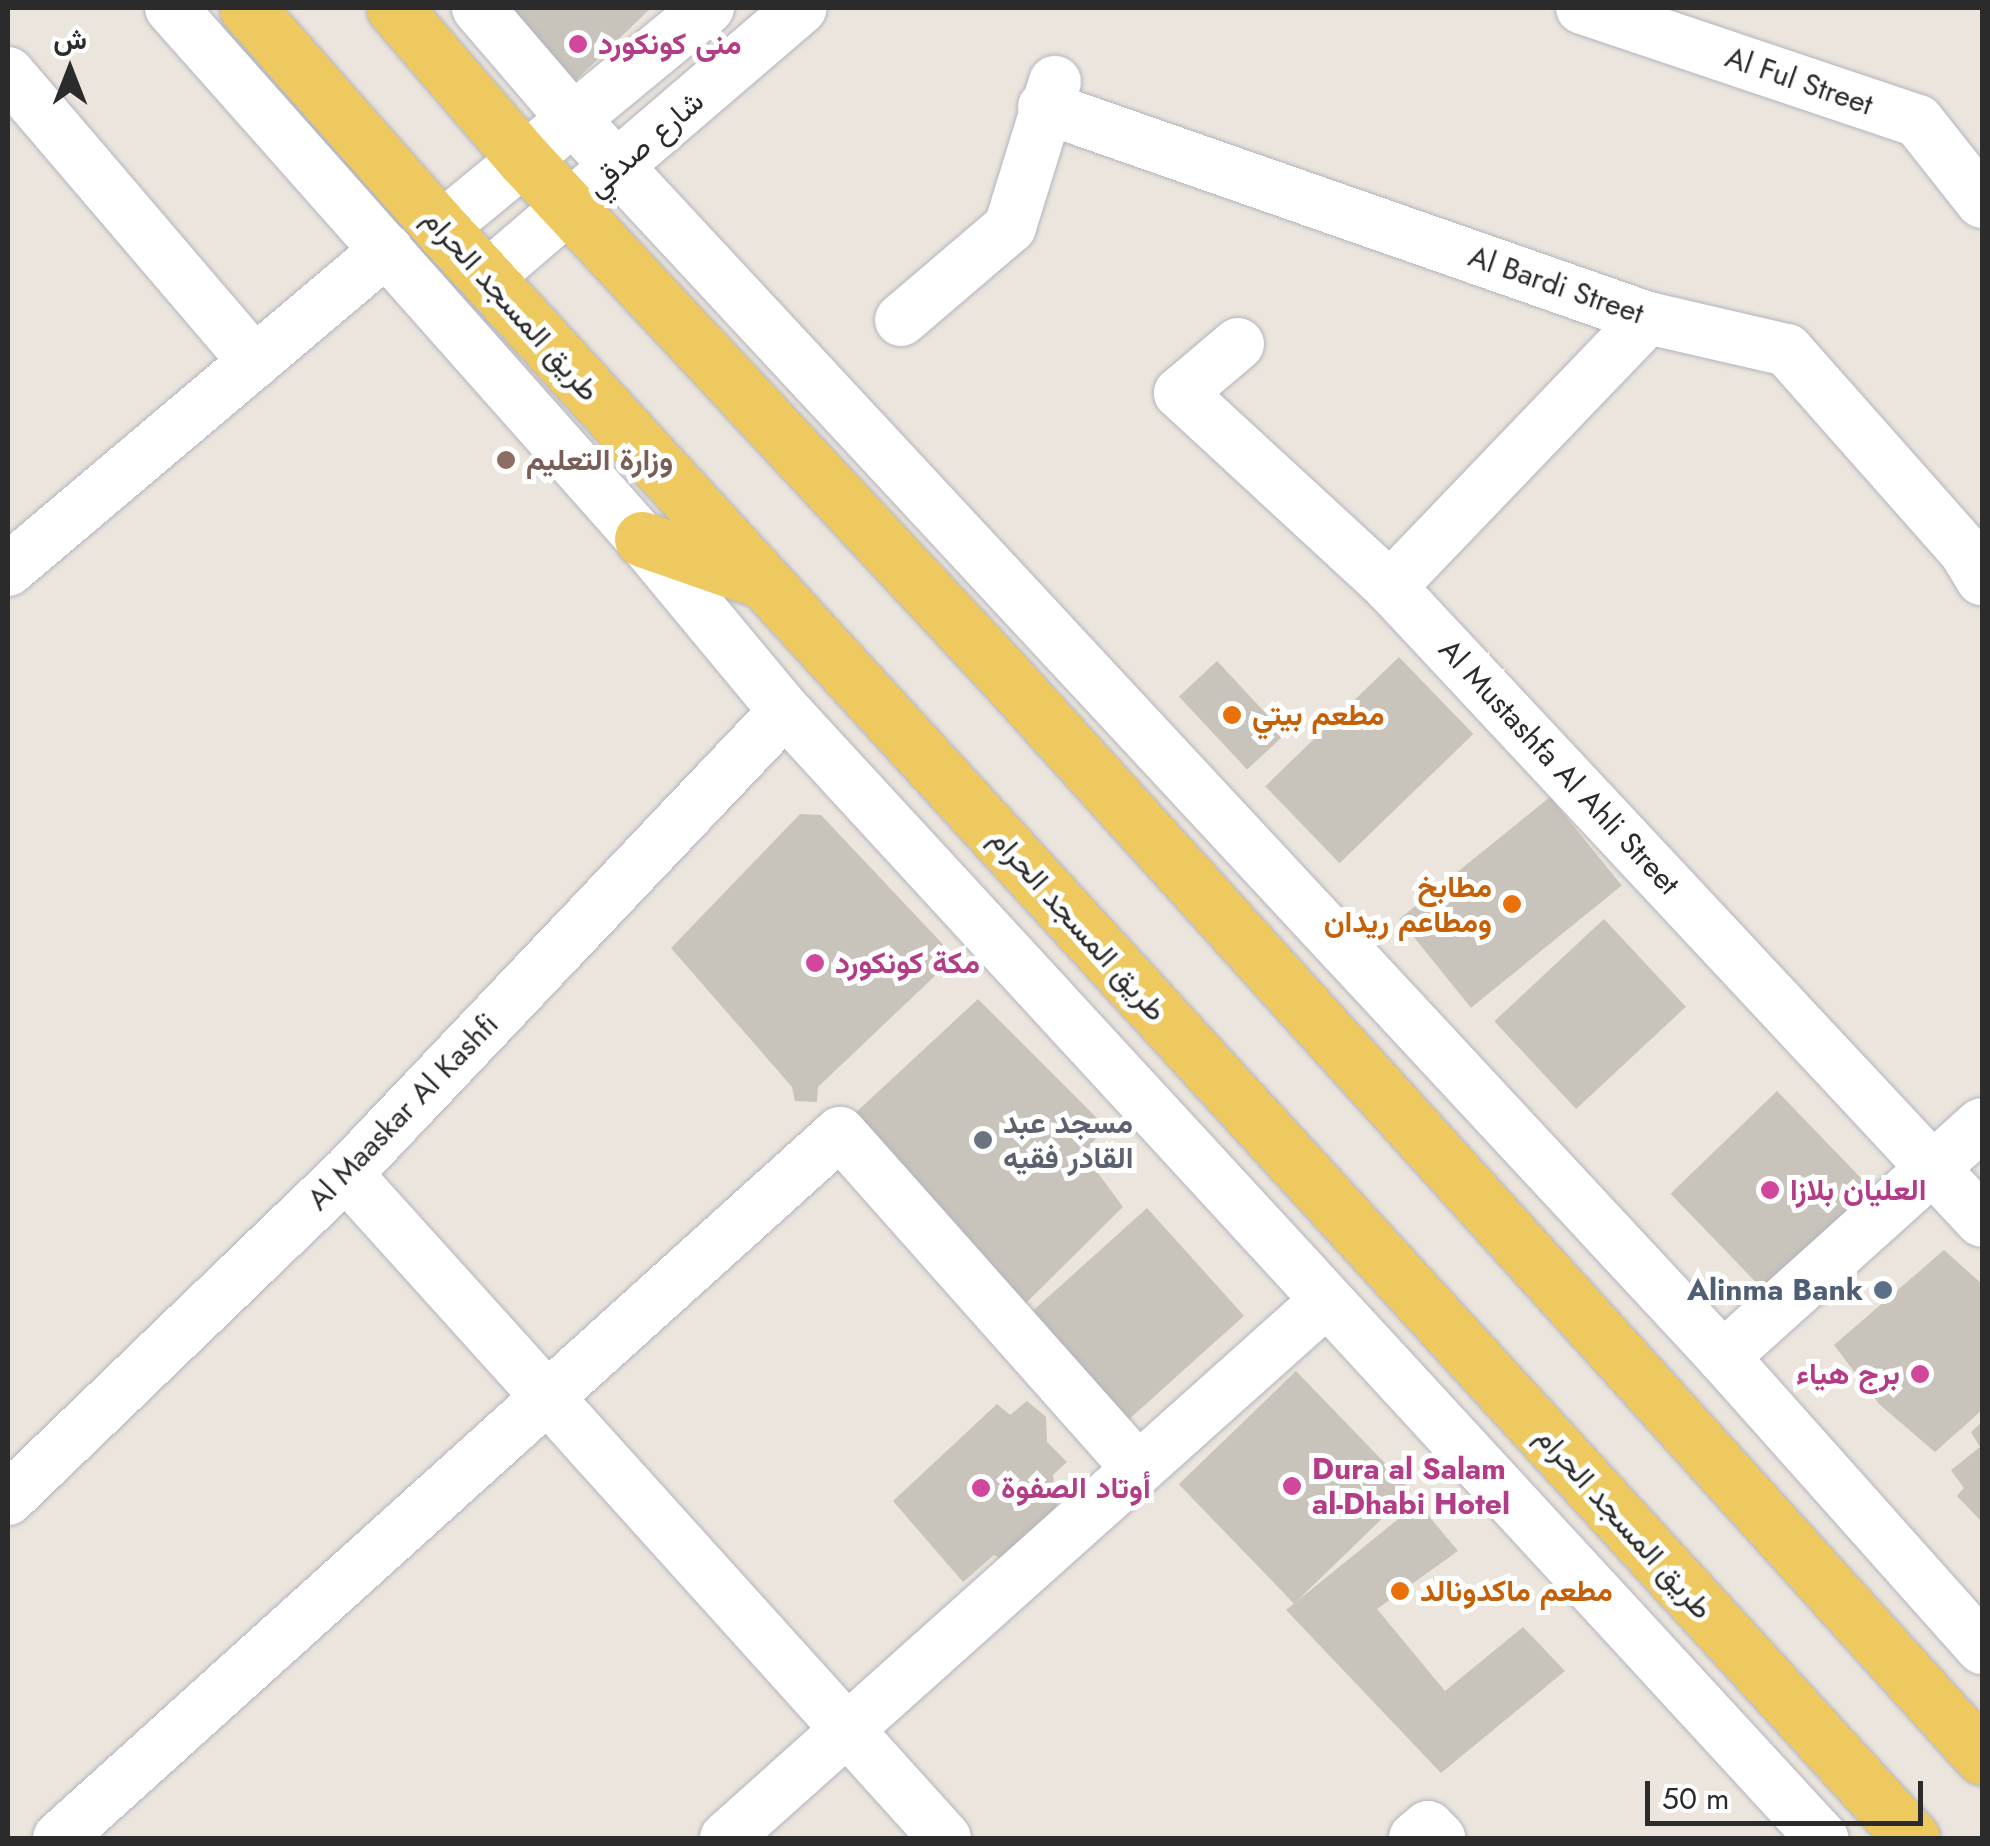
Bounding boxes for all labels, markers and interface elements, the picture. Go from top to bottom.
text: ش [53,19,87,60]
north arrow [20,20,120,120]
place label: منى كونكورد [598,26,742,62]
marker: منى كونكورد [567,33,589,55]
street label: Al Ful Street [1721,39,1877,123]
street label: شارع صدقي [579,83,711,205]
street label: طريق المسجد الحرام [415,201,607,409]
street label: Al Bardi Street [1464,238,1648,332]
place label: وزارة التعليم [526,442,673,478]
marker: وزارة التعليم [495,449,517,471]
street label: Al Mustashfa Al Ahli Street [1431,632,1687,902]
place label: مطعم بيتي [1252,697,1385,733]
marker: مطعم بيتي [1221,704,1243,726]
street label: طريق المسجد الحرام [982,821,1174,1029]
place label: مطابخ ومطاعم ريدان [1324,869,1492,940]
marker: مطابخ ومطاعم ريدان [1501,893,1523,915]
place label: مكة كونكورد [835,945,980,981]
marker: مكة كونكورد [804,952,826,974]
street label: Al Maaskar Al Kashfi [300,1006,506,1218]
place label: مسجد عبد القادر فقيه [1003,1105,1134,1176]
marker: مسجد عبد القادر فقيه [972,1129,994,1151]
place label: العليان بلازا [1790,1172,1927,1208]
marker: العليان بلازا [1759,1179,1781,1201]
place label: Alinma Bank [1687,1272,1863,1308]
marker: Alinma Bank [1872,1279,1894,1301]
place label: برج هياء [1796,1356,1900,1392]
marker: برج هياء [1909,1363,1931,1385]
street label: طريق المسجد الحرام [1528,1419,1720,1627]
place label: Dura al Salam al-Dhabi Hotel [1312,1451,1510,1522]
place label: أوتاد الصفوة [1001,1470,1151,1506]
marker: Dura al Salam al-Dhabi Hotel [1281,1475,1303,1497]
marker: أوتاد الصفوة [970,1477,992,1499]
place label: مطعم ماكدونالد [1420,1573,1613,1609]
marker: مطعم ماكدونالد [1389,1580,1411,1602]
scale bar [1650,1761,1928,1823]
text: 50 m [1662,1777,1729,1820]

